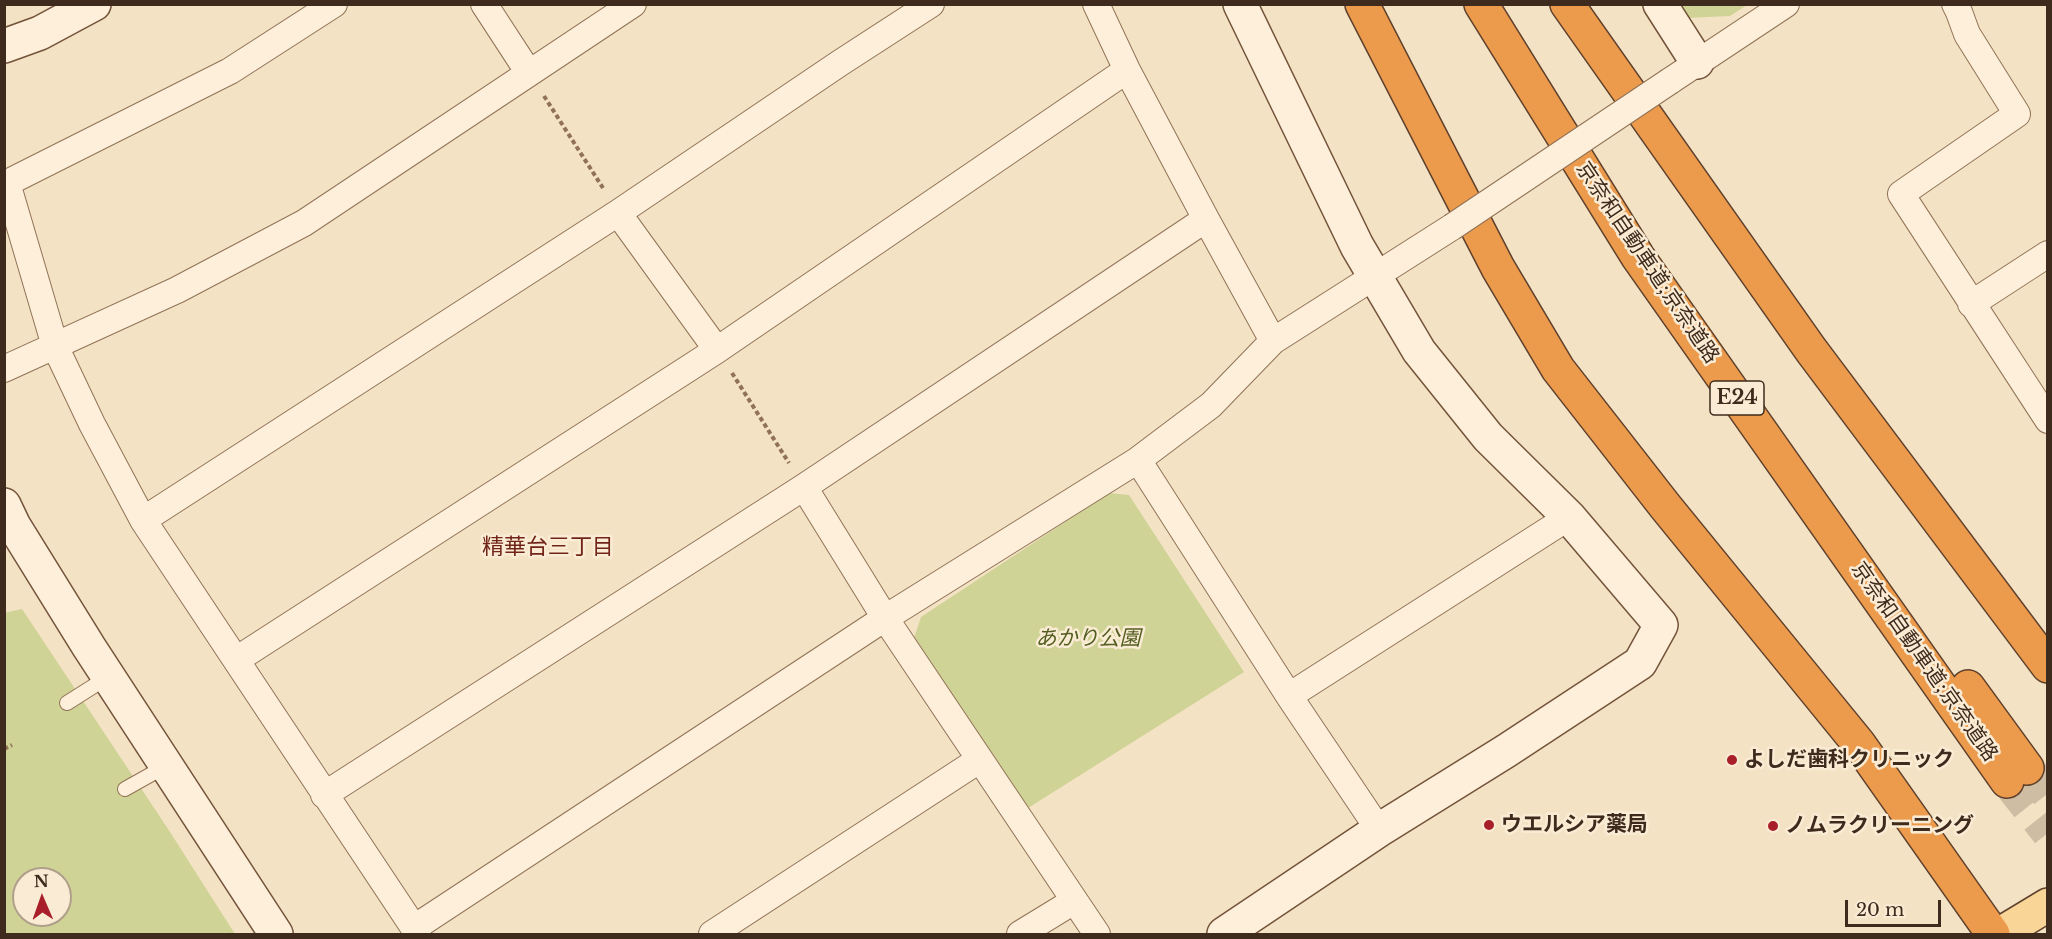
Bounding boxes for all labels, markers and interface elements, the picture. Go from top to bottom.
street label: 京奈和自動車道;京奈道路 [1570,157,1724,369]
road number: E24 [1710,381,1764,415]
district label: 精華台三丁目 [482,535,614,561]
street label: 京奈和自動車道;京奈道路 [1846,557,2002,767]
park label: あかり公園 [1036,626,1140,652]
place label: よしだ歯科クリニック [1744,747,1954,773]
marker: よしだ歯科クリニック [1725,753,1739,767]
place label: ウエルシア薬局 [1501,812,1648,838]
place label: ノムラクリーニング [1785,813,1974,839]
marker: ウエルシア薬局 [1482,818,1496,832]
marker: ノムラクリーニング [1766,819,1780,833]
north arrow [12,867,72,927]
text: N [34,871,49,891]
scale bar [1848,888,1944,926]
text: 20 m [1856,899,1904,921]

